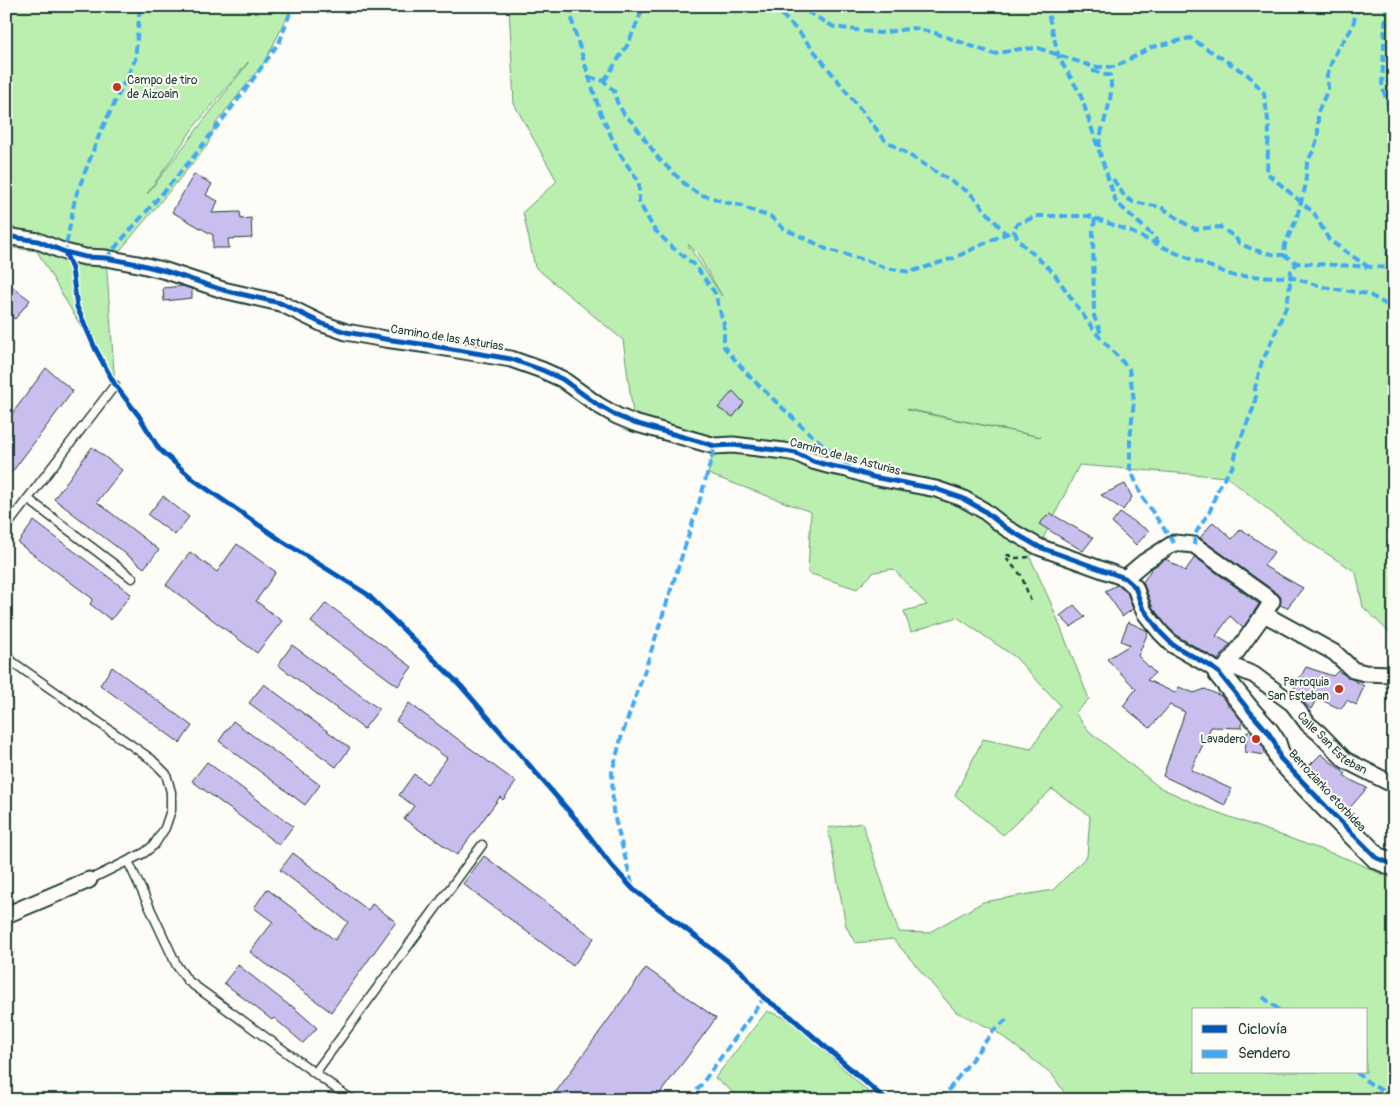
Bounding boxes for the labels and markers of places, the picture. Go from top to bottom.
place label: Campo de tiro de Aizoain [127,73,198,102]
marker: Campo de tiro de Aizoain [111,81,123,93]
place label: Parroquia San Esteban [1267,675,1329,704]
marker: Parroquia San Esteban [1333,683,1345,695]
place label: Lavadero [1200,732,1247,747]
marker: Lavadero [1250,733,1262,745]

